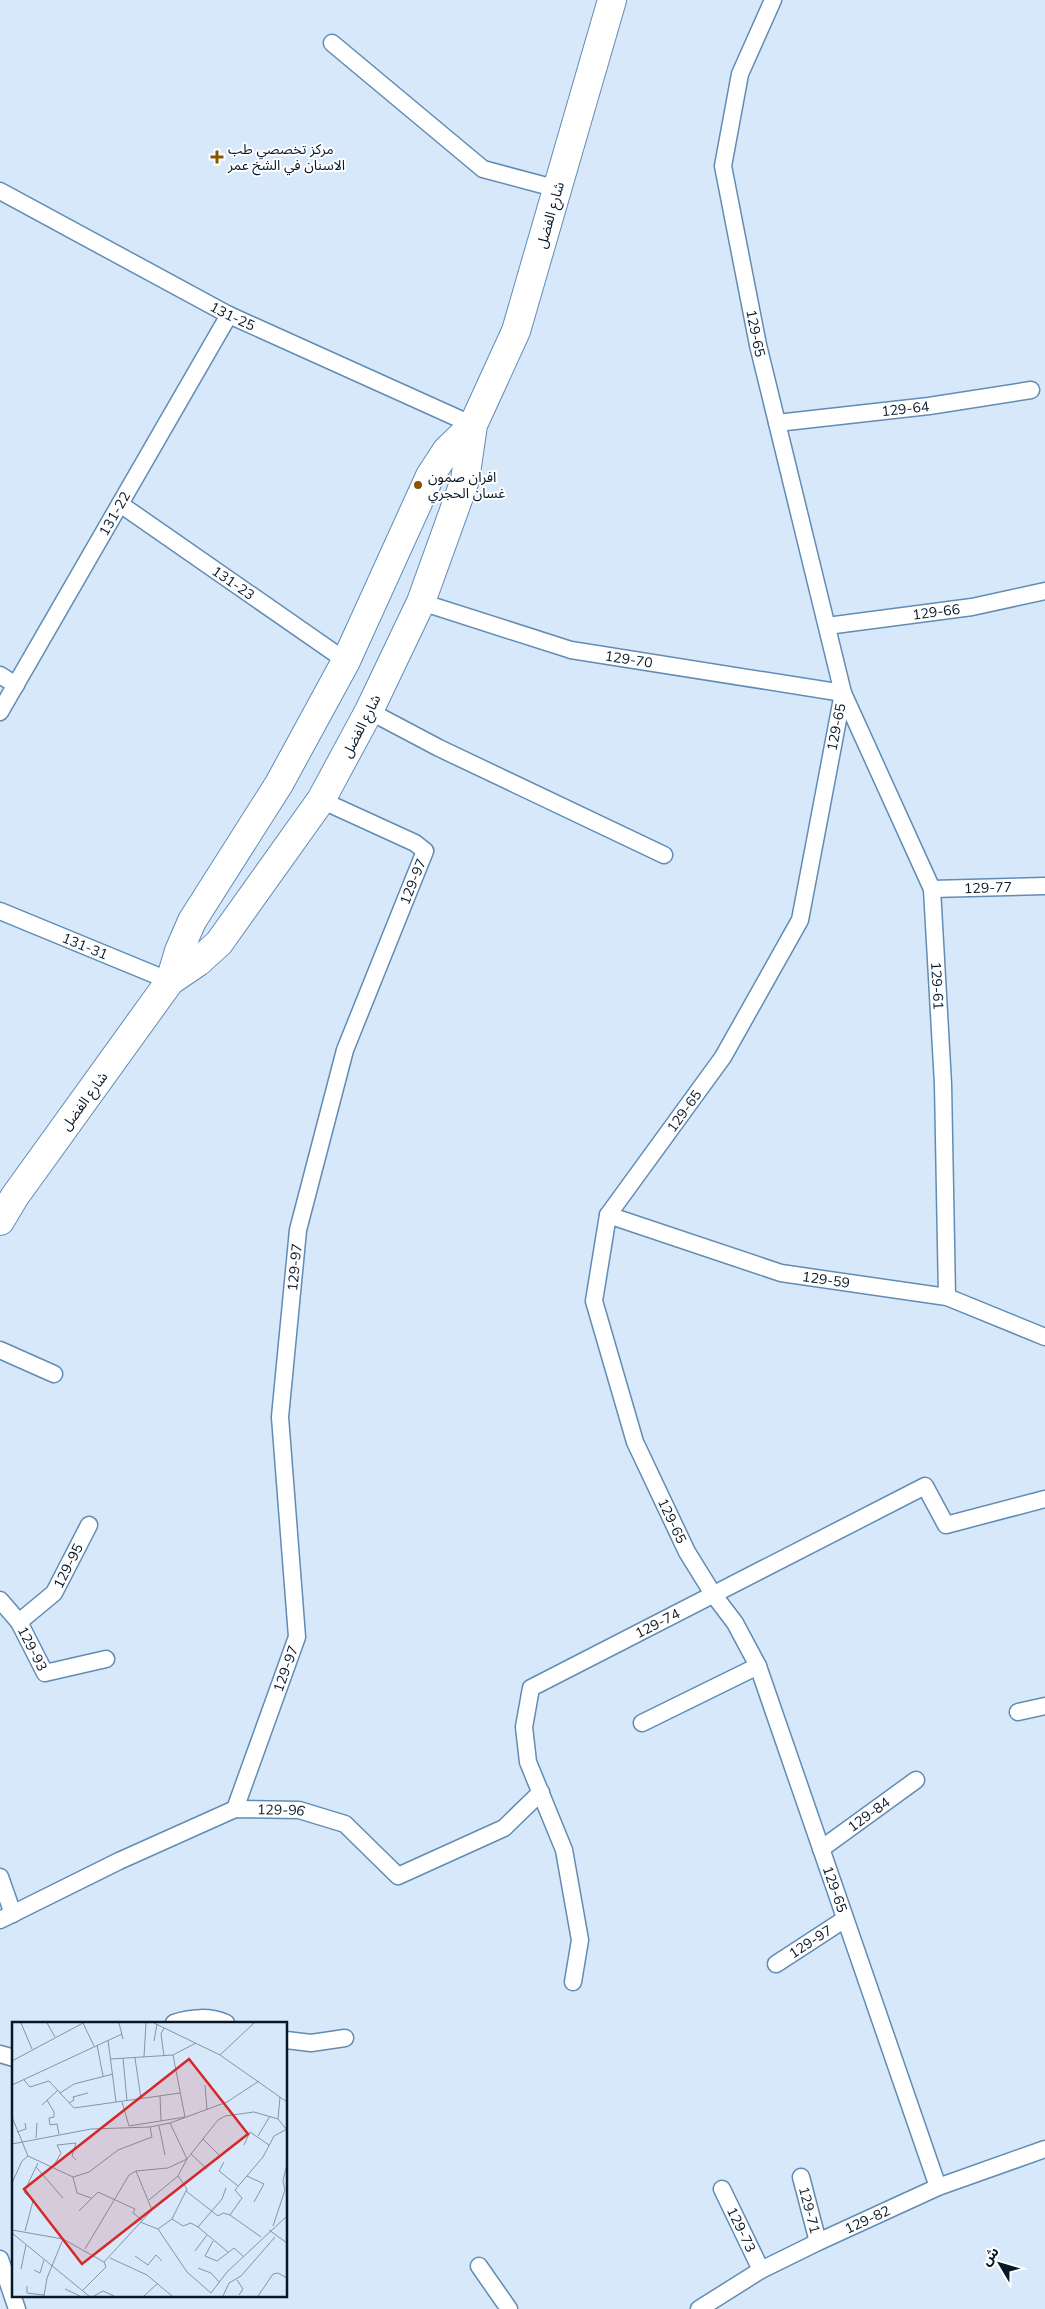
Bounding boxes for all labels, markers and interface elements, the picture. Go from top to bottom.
place label: مركز تخصصي طب الاسنان في الشخ عمر [227,140,345,176]
marker: مركز تخصصي طب الاسنان في الشخ عمر [210,150,224,164]
street label: شارع الفضل [532,180,570,251]
street label: 131-25 [207,297,258,335]
street label: 129-65 [742,308,770,359]
street label: 129-64 [880,397,931,420]
place label: افران صمون غسان الحجري [428,468,505,504]
marker: افران صمون غسان الحجري [412,479,424,491]
street label: 131-22 [95,488,134,539]
street label: 131-23 [208,562,258,604]
street label: 129-66 [911,600,961,624]
street label: 129-70 [604,646,654,672]
street label: شارع الفضل [337,691,386,761]
street label: 129-65 [823,702,849,752]
street label: 129-97 [395,856,430,907]
street label: 129-77 [964,878,1012,897]
street label: 131-31 [59,929,111,963]
street label: 129-61 [927,961,948,1010]
street label: شارع الفضل [57,1068,113,1135]
street label: 129-65 [663,1086,705,1136]
street label: 129-97 [283,1242,306,1292]
street label: 129-59 [801,1267,851,1292]
street label: 129-65 [654,1495,691,1546]
street label: 129-95 [49,1540,87,1591]
street label: 129-74 [632,1604,683,1642]
street label: 129-93 [14,1623,52,1674]
street label: 129-97 [269,1643,302,1694]
street label: 129-84 [844,1793,894,1836]
street label: 129-96 [257,1800,307,1820]
street label: 129-65 [819,1863,851,1915]
street label: 129-97 [785,1921,835,1962]
inset map [12,2022,288,2296]
street label: 129-71 [795,2184,824,2235]
street label: 129-82 [842,2201,893,2238]
street label: 129-73 [723,2204,760,2255]
north arrow [975,2239,1025,2289]
text: ش [977,2243,1003,2269]

